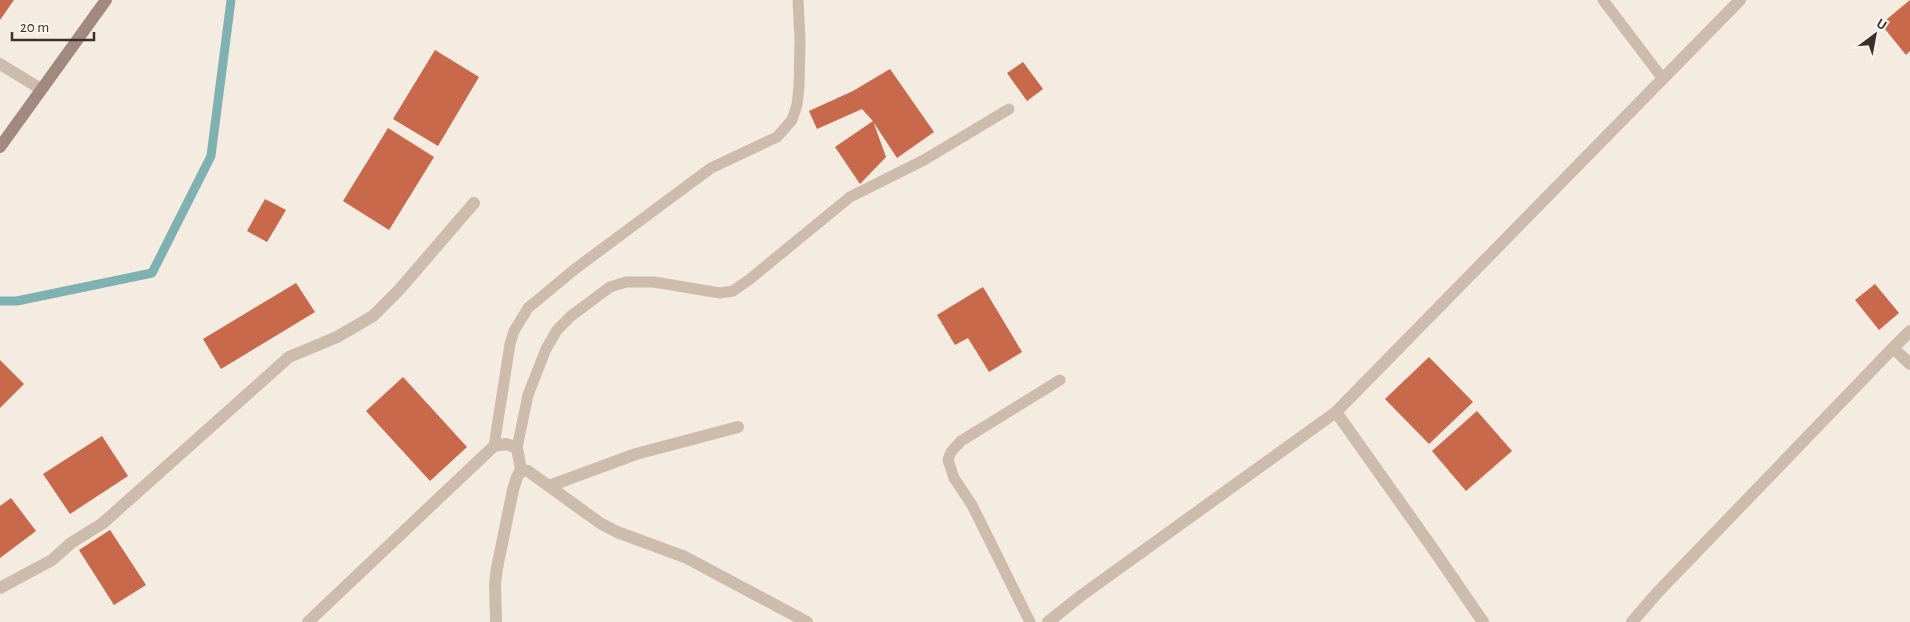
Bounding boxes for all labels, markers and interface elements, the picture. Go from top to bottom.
scale bar [12,10,95,42]
north arrow [1850,10,1900,60]
text: U [1874,17,1889,33]
text: 20 m [20,20,49,35]

